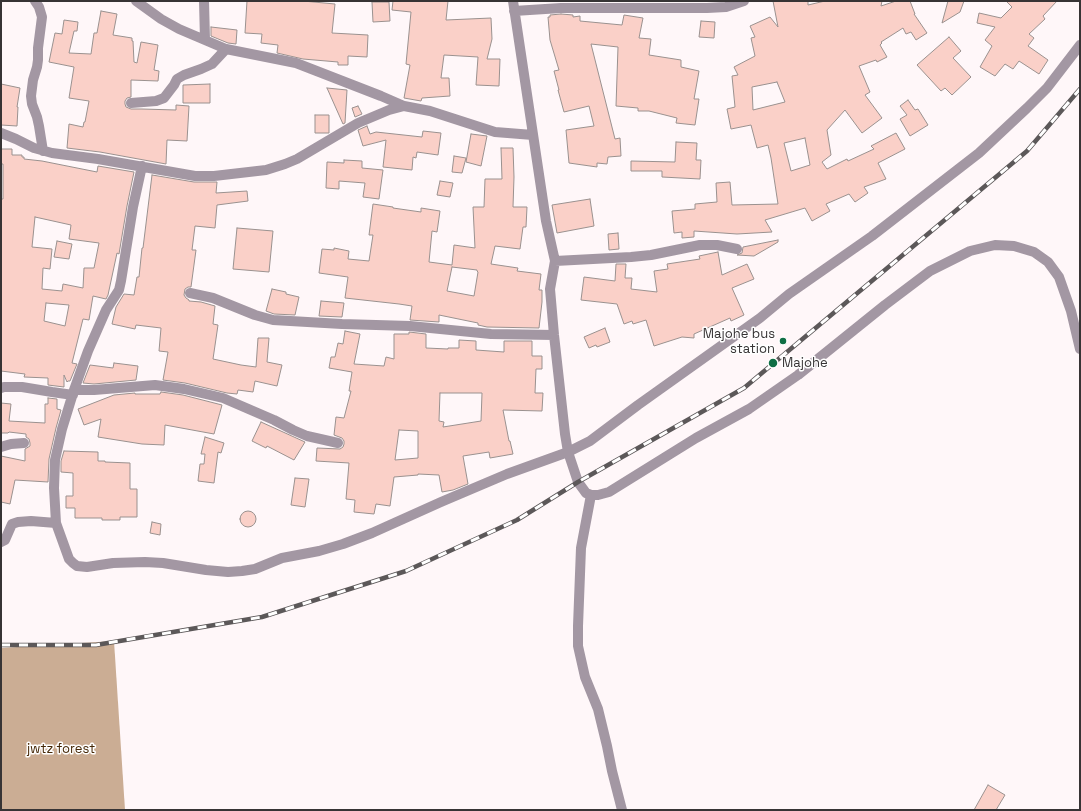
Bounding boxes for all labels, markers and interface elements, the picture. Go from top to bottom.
place label: Majohe bus station [703,326,775,357]
marker: Majohe bus station [778,336,788,346]
place label: Majohe [782,355,828,371]
marker: Majohe [767,357,779,369]
park label: jwtz forest [27,741,95,757]

